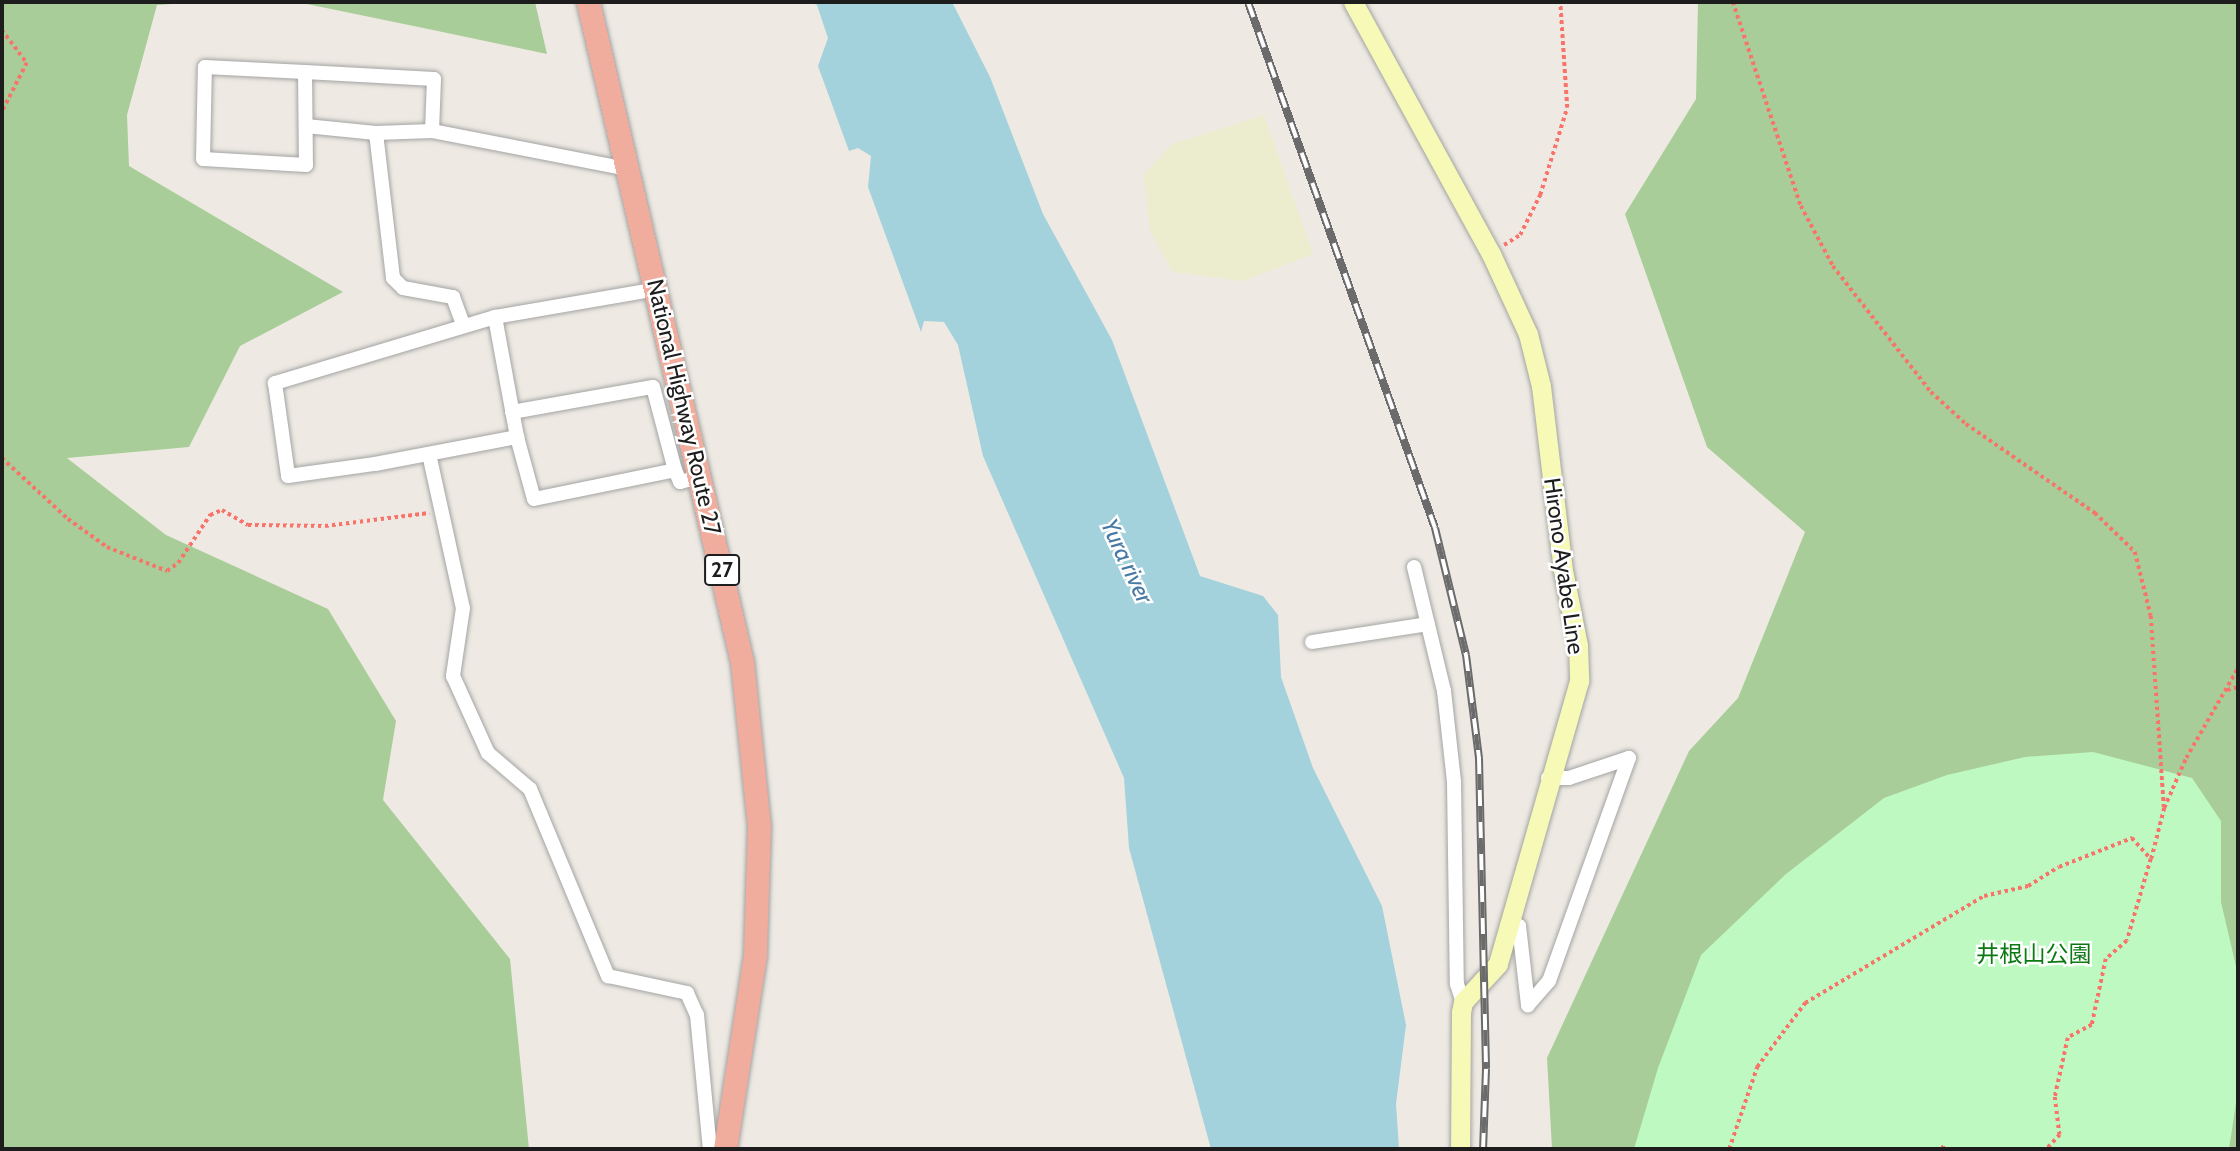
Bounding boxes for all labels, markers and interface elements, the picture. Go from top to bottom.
street label: National Highway Route 27 [641,276,727,538]
street label: Hirono Ayabe Line [1538,476,1590,656]
water label: Yura river [1095,514,1159,608]
road number: 27 [703,552,741,588]
park label: 井根山公園 [1977,940,2091,968]

